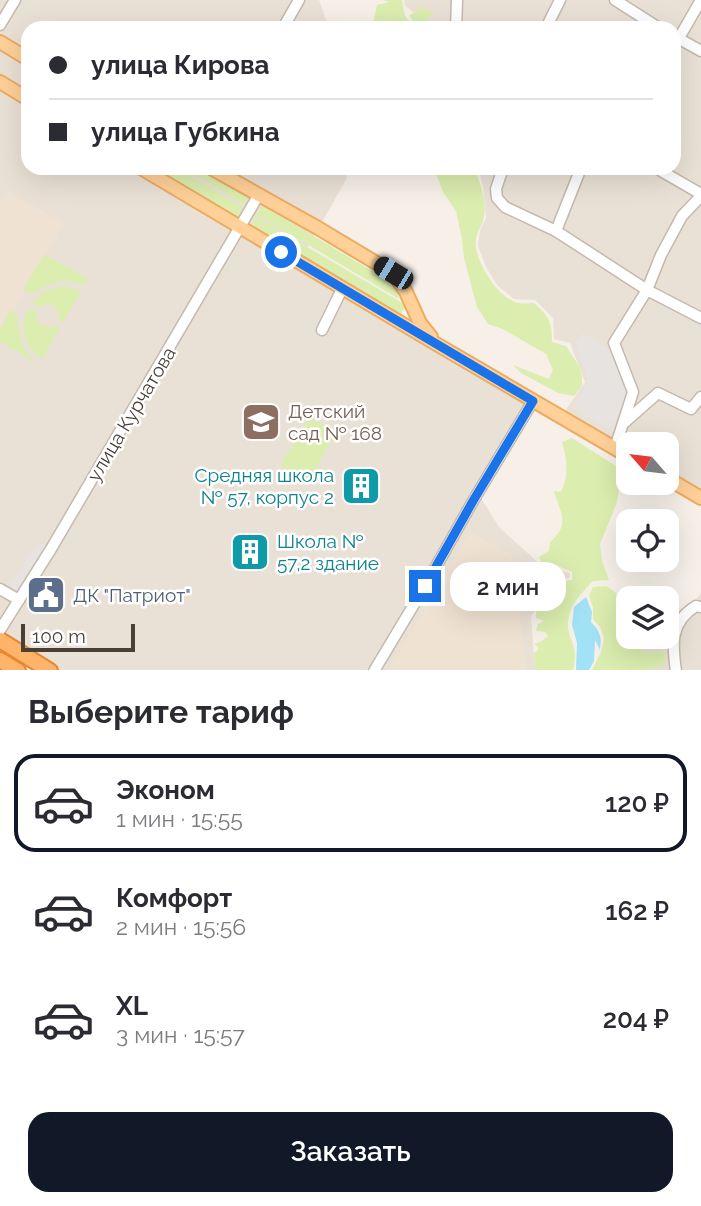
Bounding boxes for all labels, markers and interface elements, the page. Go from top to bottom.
text: улица Кирова [91,50,270,80]
text: улица Губкина [91,117,280,147]
route start [265,236,297,268]
car [370,253,417,293]
street label: улица Курчатова [82,343,180,485]
place label: Детский сад № 168 [288,400,382,444]
school or university icon: Детский сад № 168 [240,401,282,443]
north arrow [616,432,679,495]
map controls [616,432,679,649]
place label: Средняя школа № 57, корпус 2 [194,464,334,508]
building icon: Средняя школа № 57, корпус 2 [340,465,382,507]
button: locate [616,509,679,572]
place label: Школа № 57,2 здание [277,530,379,574]
building icon: Школа № 57,2 здание [229,531,271,573]
callout: 2 мин [450,562,565,610]
route end [409,570,441,602]
text: 2 мин [477,573,539,600]
public building icon: ДК "Патриот" [25,574,67,616]
place label: ДК "Патриот" [73,584,191,606]
button: layers [616,586,679,649]
scale bar [21,622,135,653]
text: 100 m [32,625,86,647]
text: Выберите тариф [28,693,294,730]
icon: car [32,772,95,835]
text: Эконом [116,775,215,805]
text: 120 ₽ [605,788,669,818]
text: 1 мин · 15:55 [116,805,243,832]
icon: car [32,880,95,943]
text: Комфорт [116,883,232,913]
text: 162 ₽ [605,896,669,926]
text: 2 мин · 15:56 [116,913,246,940]
icon: car [32,988,95,1051]
text: XL [116,991,148,1021]
text: 204 ₽ [603,1004,669,1034]
text: 3 мин · 15:57 [116,1021,245,1048]
button: Заказать [28,1112,673,1192]

